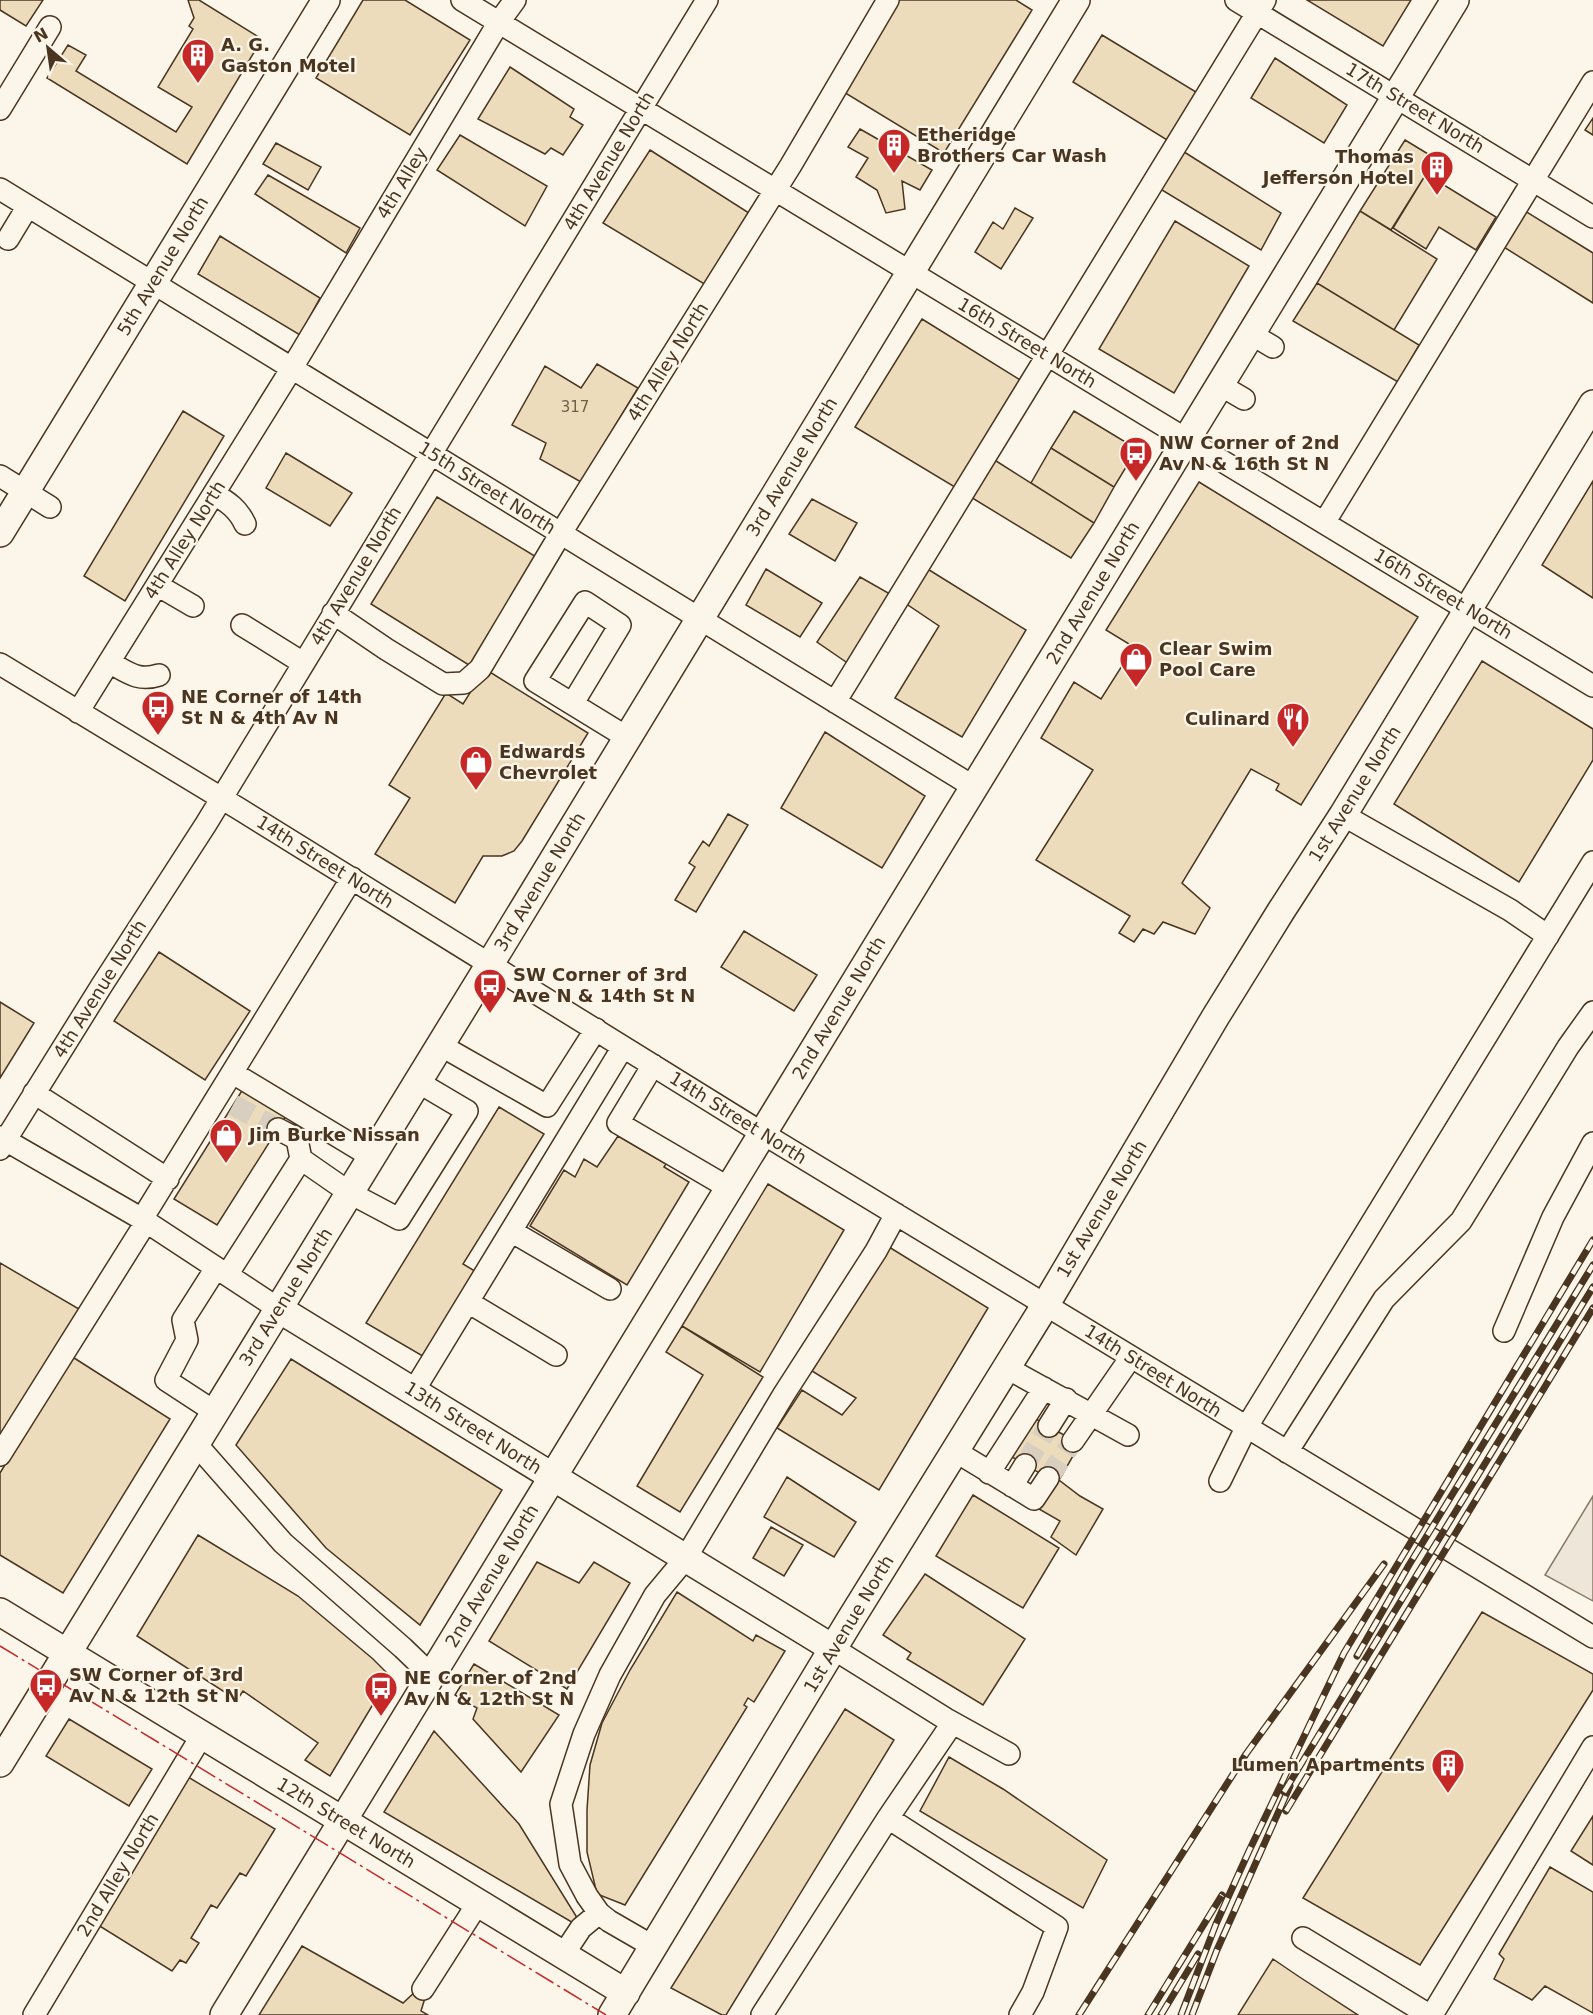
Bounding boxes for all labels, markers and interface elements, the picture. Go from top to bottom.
north arrow [18,18,78,78]
text: N [31,24,51,47]
place label: A. G. Gaston Motel [221,34,356,76]
building icon: A. G. Gaston Motel [180,37,216,84]
street label: 17th Street North [1342,58,1488,157]
street label: 4th Avenue North [559,87,658,234]
place label: Etheridge Brothers Car Wash [917,124,1107,166]
building icon: Etheridge Brothers Car Wash [876,127,912,174]
street label: 4th Alley [372,143,431,222]
place label: Thomas Jefferson Hotel [1261,146,1414,188]
building icon: Thomas Jefferson Hotel [1419,149,1455,196]
street label: 5th Avenue North [113,192,212,339]
street label: 16th Street North [954,293,1100,392]
street label: 4th Alley North [623,299,712,425]
street label: 3rd Avenue North [742,393,841,540]
house number: 317 [561,398,589,416]
place label: NW Corner of 2nd Av N & 16th St N [1159,432,1340,474]
bus stop icon: NW Corner of 2nd Av N & 16th St N [1118,435,1154,482]
street label: 15th Street North [415,437,560,538]
street label: 4th Alley North [140,477,229,603]
street label: 4th Avenue North [306,502,405,649]
street label: 2nd Avenue North [1042,517,1144,668]
street label: 16th Street North [1370,544,1516,643]
place label: Clear Swim Pool Care [1159,638,1272,680]
shop icon: Clear Swim Pool Care [1118,641,1154,688]
place label: NE Corner of 14th St N & 4th Av N [181,686,362,728]
bus stop icon: NE Corner of 14th St N & 4th Av N [140,689,176,736]
restaurant icon: Culinard [1275,701,1311,748]
place label: Culinard [1185,708,1270,729]
street label: 1st Avenue North [1304,722,1405,866]
place label: Edwards Chevrolet [499,741,598,783]
shop icon: Edwards Chevrolet [458,744,494,791]
street label: 3rd Avenue North [490,808,589,955]
street label: 14th Street North [253,811,398,912]
street label: 4th Avenue North [49,916,151,1062]
street label: 2nd Avenue North [788,932,890,1083]
place label: SW Corner of 3rd Ave N & 14th St N [513,964,695,1006]
bus stop icon: SW Corner of 3rd Ave N & 14th St N [472,967,508,1014]
street label: 14th Street North [666,1067,811,1168]
shop icon: Jim Burke Nissan [208,1117,244,1164]
place label: Jim Burke Nissan [247,1124,420,1145]
street label: 1st Avenue North [1052,1136,1151,1281]
street label: 3rd Avenue North [235,1224,337,1370]
street label: 14th Street North [1081,1320,1226,1421]
street label: 13th Street North [401,1377,546,1478]
street label: 2nd Avenue North [441,1500,543,1651]
street label: 1st Avenue North [799,1551,898,1696]
place label: SW Corner of 3rd Av N & 12th St N [69,1664,243,1706]
bus stop icon: SW Corner of 3rd Av N & 12th St N [28,1667,64,1714]
place label: NE Corner of 2nd Av N & 12th St N [404,1667,577,1709]
bus stop icon: NE Corner of 2nd Av N & 12th St N [363,1670,399,1717]
building icon: Lumen Apartments [1430,1747,1466,1794]
place label: Lumen Apartments [1231,1754,1425,1775]
street label: 12th Street North [273,1773,419,1872]
street label: 2nd Alley North [72,1809,163,1940]

